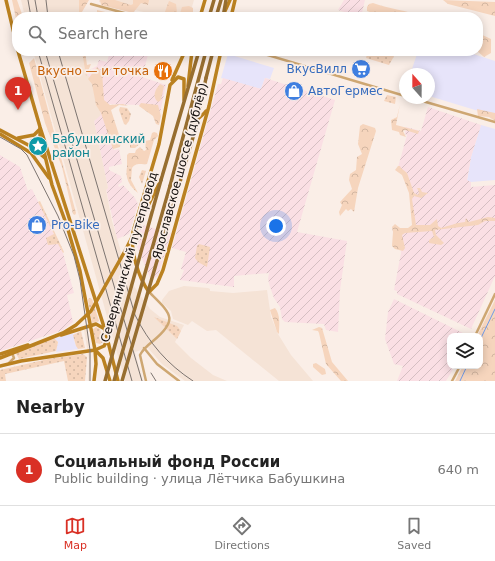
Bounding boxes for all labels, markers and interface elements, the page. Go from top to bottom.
search box [12,12,483,56]
icon: search [26,23,48,45]
text: Search here [58,25,148,43]
supermarket icon: ВкусВилл [350,58,372,80]
restaurant icon: Вкусно — и точка [152,60,174,82]
place label: ВкусВилл [286,62,347,76]
place label: Вкусно — и точка [37,64,149,78]
north arrow [399,68,435,104]
pin: 1 [5,77,31,110]
shop icon: АвтоГермес [283,80,305,102]
street label: Ярославское шоссе (дублёр) [150,81,210,261]
place label: АвтоГермес [308,84,383,98]
place label: Бабушкинский район [52,132,145,160]
place icon: Бабушкинский район [27,135,49,157]
street label: Северянинский путепровод [98,170,160,344]
shop icon: Pro-Bike [26,214,48,236]
your location [266,216,286,236]
place label: Pro-Bike [51,218,100,232]
map controls [447,333,483,369]
button: layers [447,333,483,369]
text: Nearby [16,397,85,417]
text: Социальный фонд России [54,453,280,471]
text: 1 [24,462,34,477]
text: 640 m [437,462,479,477]
text: Public building · улица Лётчика Бабушкина [54,471,345,486]
tab: Map [64,515,87,552]
tab: Directions [214,515,270,552]
tab: Saved [397,515,431,552]

